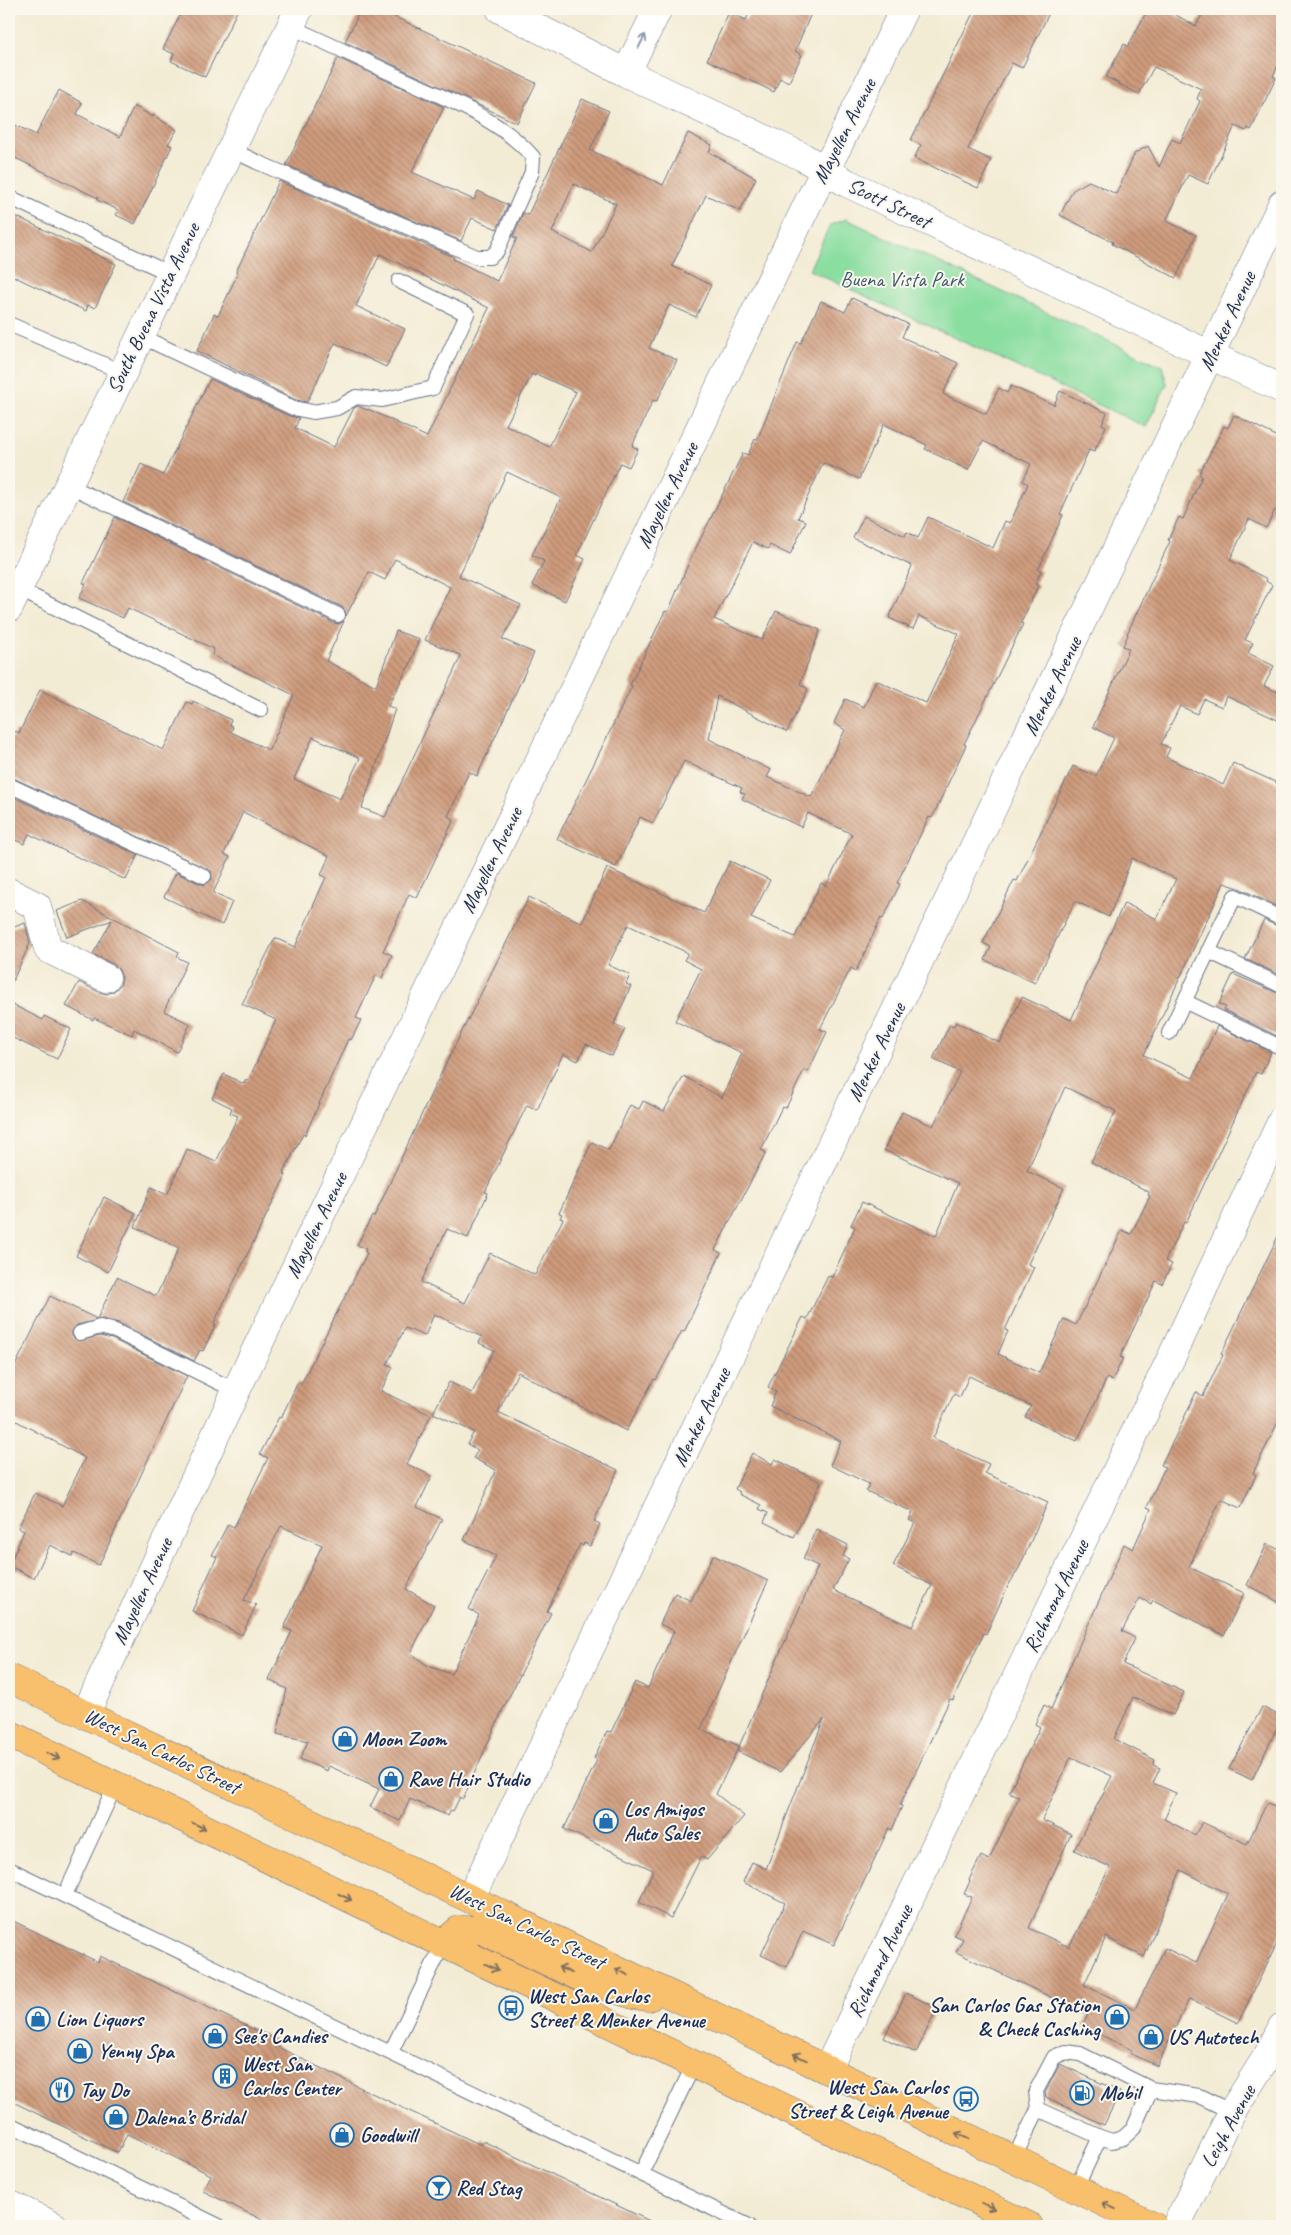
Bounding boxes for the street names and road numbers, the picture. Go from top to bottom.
street label: Mayellen Avenue [806,73,882,188]
street label: Scott Street [843,172,937,236]
street label: South Buena Vista Avenue [101,217,206,397]
street label: Menker Avenue [1193,266,1262,375]
street label: Mayellen Avenue [630,437,704,552]
street label: Menker Avenue [1017,631,1088,740]
street label: Mayellen Avenue [454,802,528,917]
street label: Menker Avenue [841,997,912,1106]
street label: Mayellen Avenue [279,1167,353,1282]
street label: Menker Avenue [666,1362,737,1471]
street label: Mayellen Avenue [106,1532,179,1648]
street label: Richmond Avenue [1018,1534,1095,1657]
street label: West San Carlos Street [80,1702,247,1801]
street label: West San Carlos Street [445,1877,612,1976]
street label: Richmond Avenue [842,1899,919,2022]
street label: Leigh Avenue [1195,2079,1262,2172]

